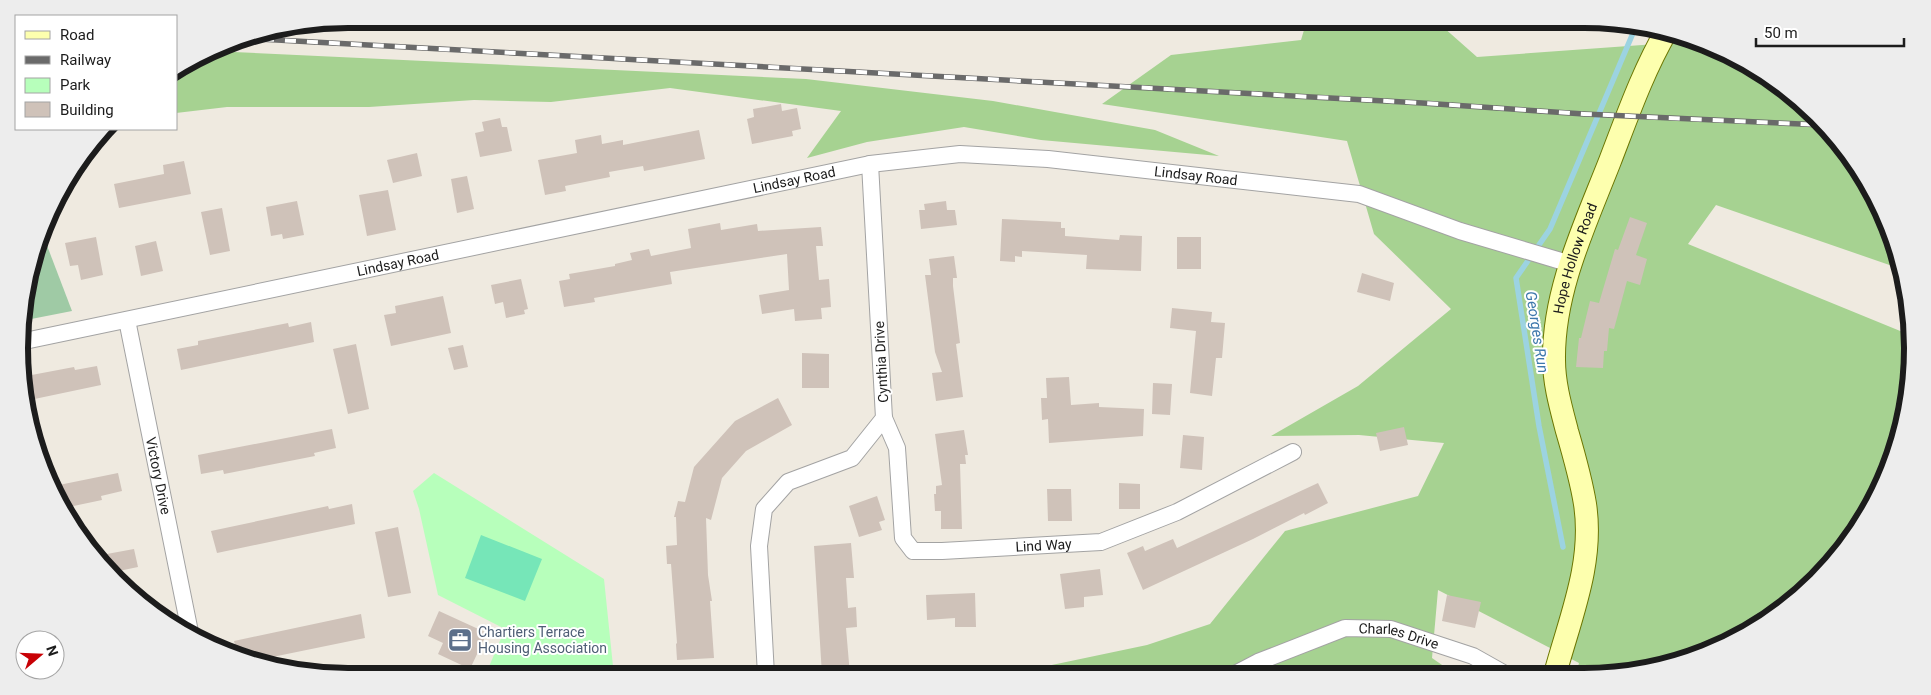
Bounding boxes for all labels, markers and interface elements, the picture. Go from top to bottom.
legend [15,15,178,130]
scale bar [1756,15,1904,47]
text: 50 m [1764,24,1798,42]
text: Road [60,26,94,44]
text: Railway [60,51,111,69]
text: Park [60,76,91,94]
text: Building [60,101,114,119]
street label: Lindsay Road [752,163,837,196]
street label: Lindsay Road [1153,163,1238,188]
street label: Hope Hollow Road [1550,201,1600,315]
street label: Lindsay Road [355,246,440,279]
water label: Georges Run [1522,290,1552,374]
street label: Cynthia Drive [871,321,891,403]
street label: Victory Drive [143,436,174,516]
street label: Lind Way [1015,536,1073,555]
street label: Charles Drive [1358,620,1441,652]
place label: Chartiers Terrace Housing Association [478,624,607,656]
office icon: Chartiers Terrace Housing Association [447,627,473,653]
north arrow [15,630,65,680]
text: N [43,643,61,658]

